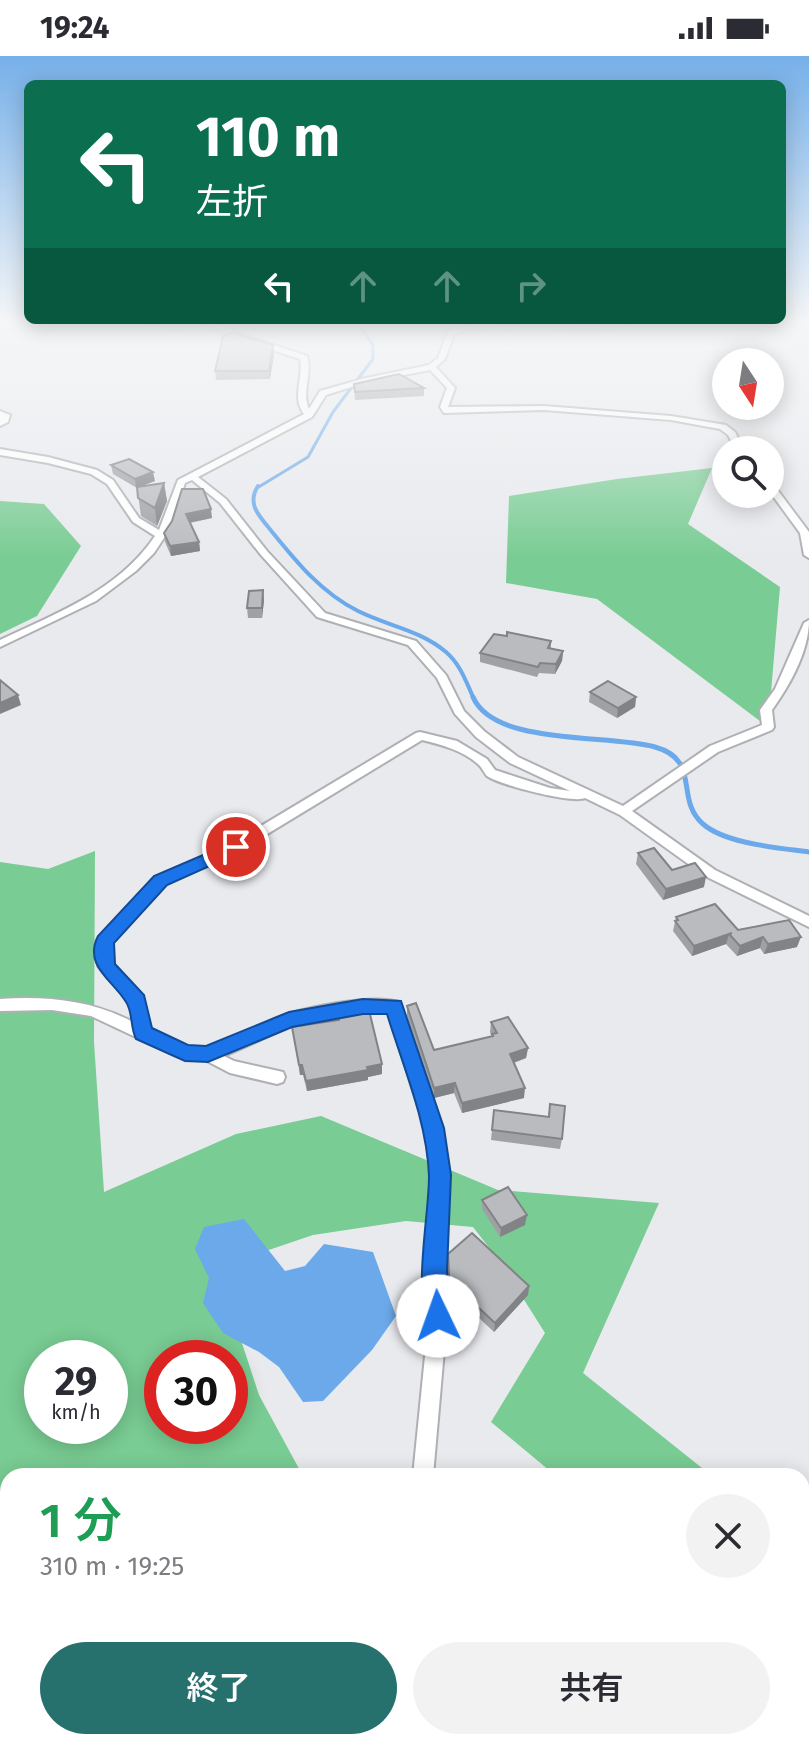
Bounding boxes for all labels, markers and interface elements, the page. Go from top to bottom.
text: 19:24 [40,10,110,46]
text: 110 m [196,104,340,171]
icon: left [64,112,168,216]
text: 左折 [196,180,268,224]
icon: left [257,264,301,308]
icon: ahead [341,264,385,308]
icon: ahead [425,264,469,308]
icon: right [509,264,553,308]
north arrow [712,348,784,420]
map controls [712,348,784,508]
button: search [712,436,784,508]
pin [202,813,270,881]
icon: arrive [214,825,258,869]
position arrow [396,1274,480,1358]
speed limit sign: 30 [144,1340,248,1444]
text: 29 [55,1358,97,1406]
text: km/h [51,1400,101,1424]
text: 1 分 [40,1492,122,1550]
button: close [686,1494,770,1578]
text: 310 m · 19:25 [40,1551,184,1582]
button: 終了 [40,1642,397,1734]
button: 共有 [413,1642,770,1734]

